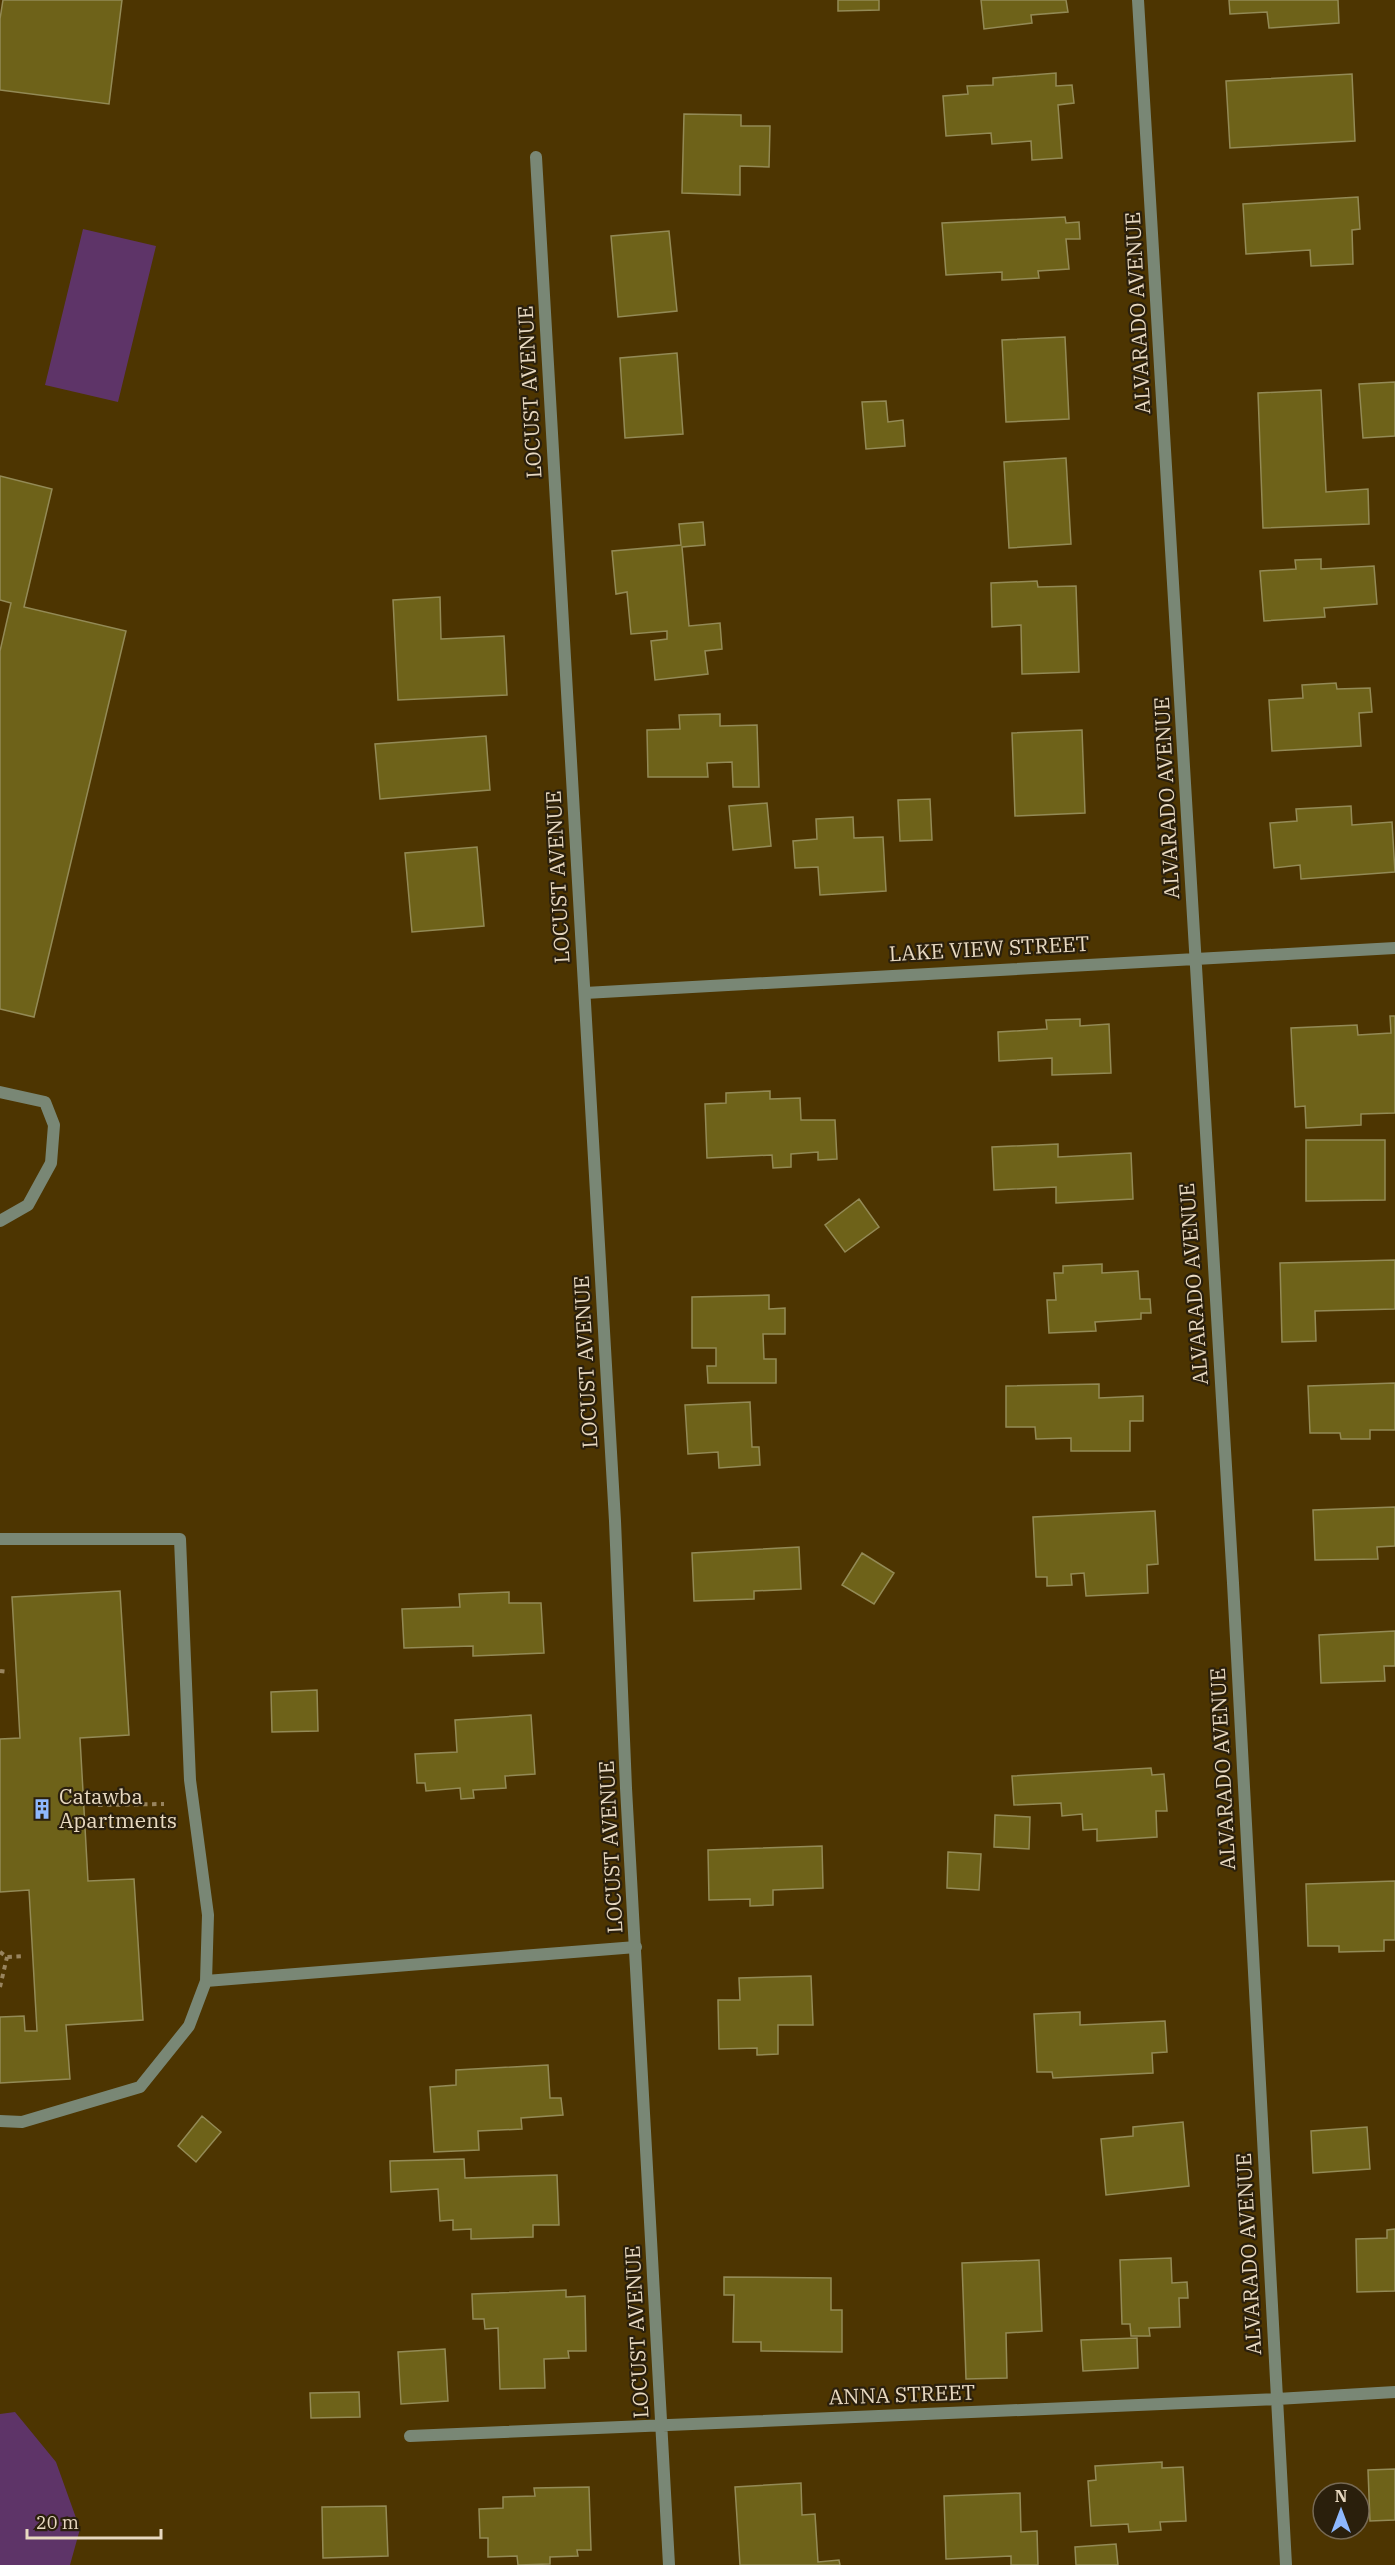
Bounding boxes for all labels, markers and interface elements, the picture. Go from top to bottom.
street label: ALVARADO AVENUE [1118,211,1156,415]
street label: LOCUST AVENUE [510,305,548,479]
street label: ALVARADO AVENUE [1147,696,1185,900]
street label: LOCUST AVENUE [538,790,576,964]
street label: LAKE VIEW STREET [888,929,1090,967]
street label: ALVARADO AVENUE [1172,1182,1214,1386]
street label: LOCUST AVENUE [566,1275,604,1449]
street label: ALVARADO AVENUE [1203,1667,1241,1871]
street label: LOCUST AVENUE [591,1760,629,1934]
place label: Catawba Apartments [59,1782,177,1834]
building icon: Catawba Apartments [30,1797,54,1821]
street label: ALVARADO AVENUE [1229,2152,1267,2356]
street label: LOCUST AVENUE [617,2245,655,2419]
street label: ANNA STREET [828,2377,976,2411]
north arrow [1311,2481,1371,2541]
text: N [1335,2486,1347,2506]
scale bar [27,2502,160,2540]
text: 20 m [36,2511,79,2534]

